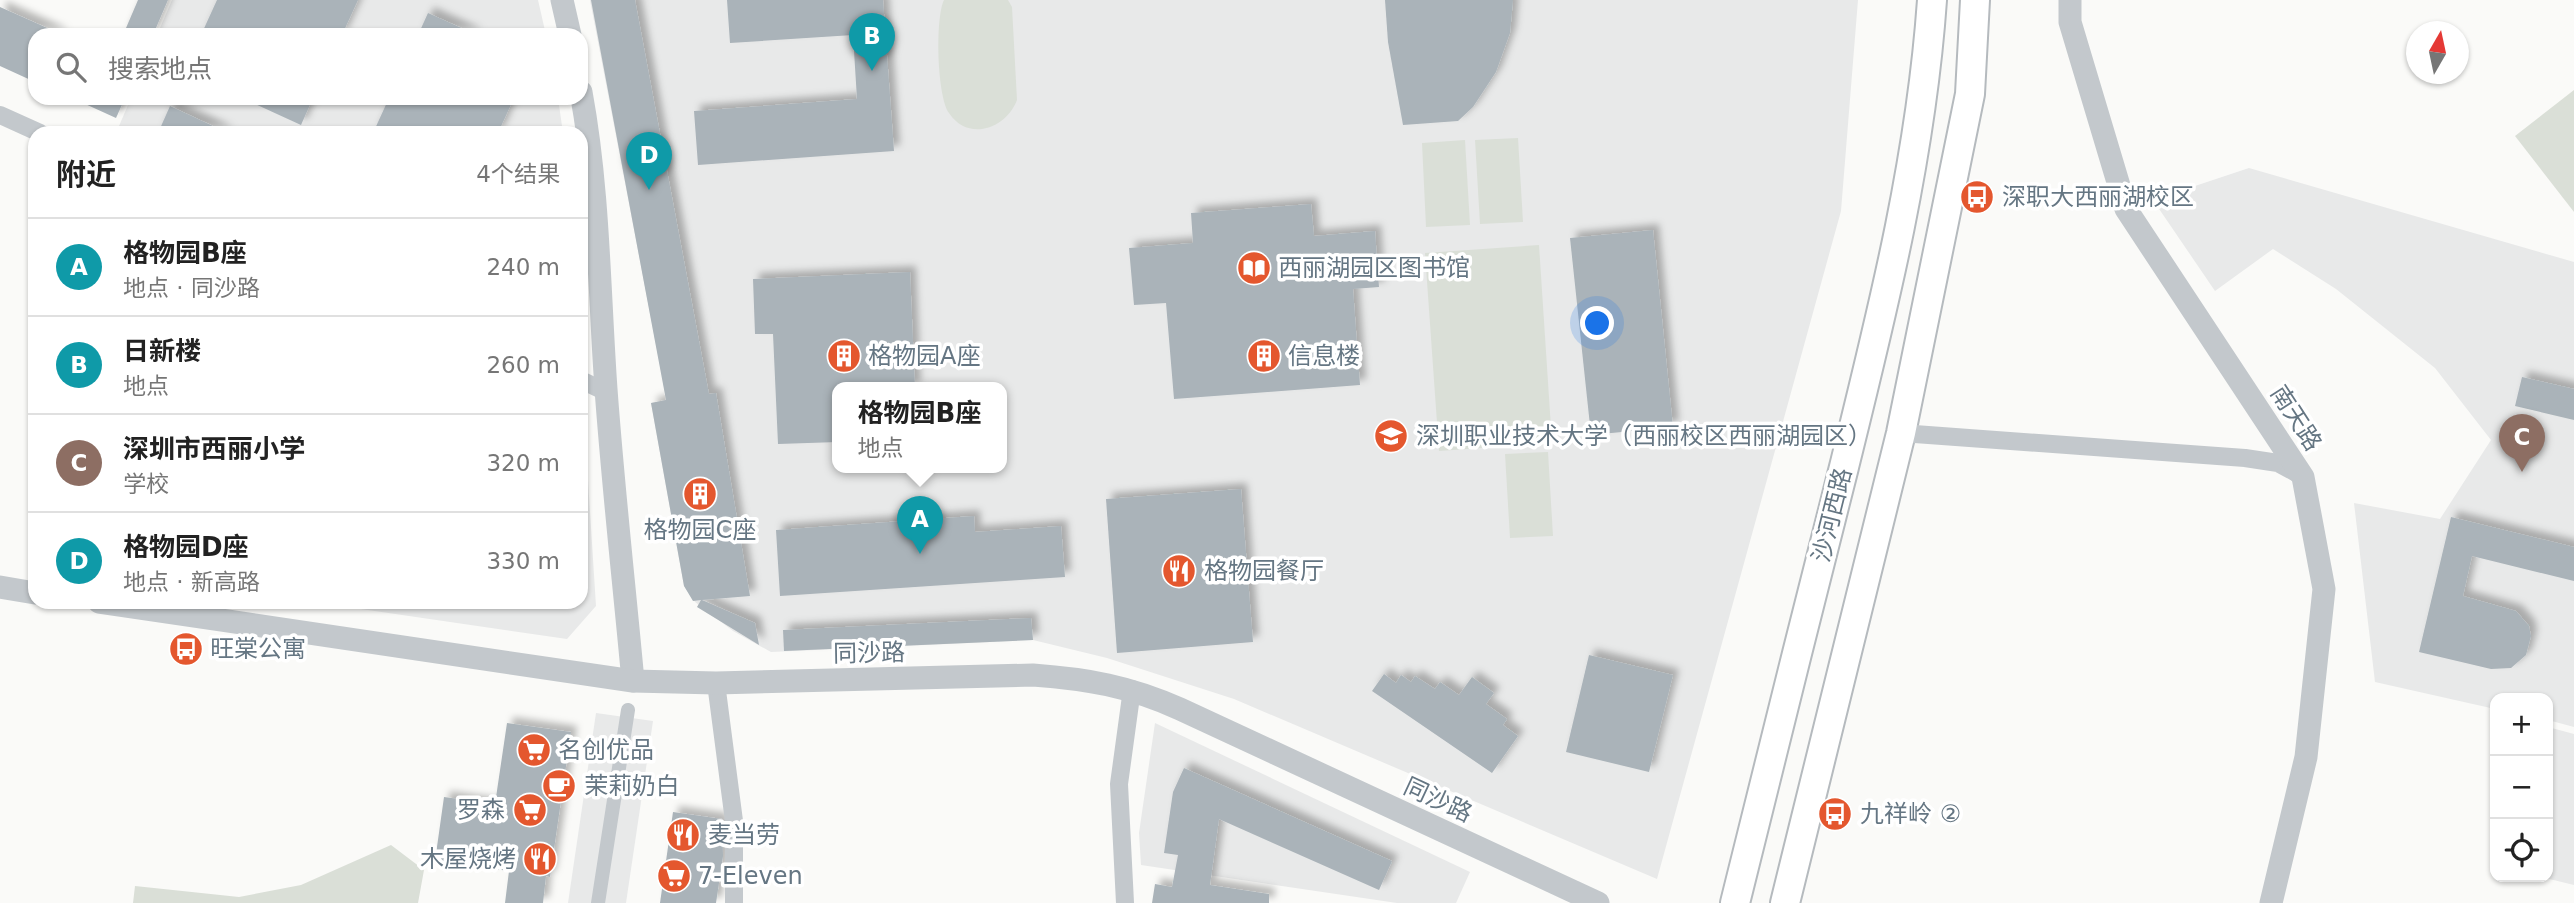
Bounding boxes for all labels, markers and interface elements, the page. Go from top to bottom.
pin: B [849,13,895,71]
north arrow [2406,21,2469,84]
search box [28,28,588,105]
icon: search [52,48,90,86]
text: 搜索地点 [108,54,212,84]
pin: D [626,132,672,190]
text: 附近 [56,157,116,192]
text: 4个结果 [476,161,560,187]
bus stop icon: 深职大西丽湖校区 [1958,178,1996,216]
place label: 深职大西丽湖校区 [2002,183,2194,211]
text: 格物园B座 [123,238,247,268]
library icon: 西丽湖园区图书馆 [1235,249,1273,287]
text: A [70,254,88,280]
text: 240 m [486,254,560,280]
place label: 西丽湖园区图书馆 [1278,254,1470,282]
text: 地点 · 同沙路 [123,275,260,301]
your location [1580,306,1614,340]
text: 日新楼 [123,336,201,366]
building icon: 格物园A座 [825,337,863,375]
building icon: 信息楼 [1245,337,1283,375]
place label: 格物园A座 [868,342,980,370]
place label: 信息楼 [1288,342,1360,370]
text: B [70,352,88,378]
text: 260 m [486,352,560,378]
text: 地点 [123,373,169,399]
street label: 南天路 [2265,380,2327,456]
popup [832,382,1007,473]
text: 格物园B座 [858,398,981,428]
pin: C [2499,414,2545,472]
school or university icon: 深圳职业技术大学（西丽校区西丽湖园区） [1372,417,1410,455]
place label: 深圳职业技术大学（西丽校区西丽湖园区） [1416,422,1872,450]
text: 深圳市西丽小学 [123,434,305,464]
text: 地点 [858,435,904,461]
text: C [71,450,87,476]
text: 320 m [486,450,560,476]
street label: 沙河西路 [1807,465,1857,565]
text: 学校 [123,471,169,497]
building icon: 格物园C座 [681,475,719,513]
pin: A [897,496,943,554]
place label: 格物园C座 [644,516,756,544]
text: 格物园D座 [123,532,249,562]
text: D [69,548,89,574]
text: 330 m [486,548,560,574]
restaurant icon: 格物园餐厅 [1160,552,1198,590]
place label: 格物园餐厅 [1204,557,1324,585]
text: 地点 · 新高路 [123,569,260,595]
bus stop icon: 旺棠公寓 [167,630,205,668]
place label: 旺棠公寓 [210,635,306,663]
street label: 同沙路 [833,638,905,668]
map controls [2490,693,2553,882]
button: + [2490,693,2553,756]
supermarket icon: 名创优品 [515,731,553,769]
place label: 名创优品 [558,736,654,764]
button: − [2490,756,2553,819]
cafe icon: 茉莉奶白 [540,767,578,805]
place label: 茉莉奶白 [584,772,680,800]
street label: 同沙路 [1399,772,1477,828]
supermarket icon: 罗森 [511,791,549,829]
bus stop icon: 九祥岭 ② [1816,795,1854,833]
place label: 罗森 [457,796,505,824]
place label: 九祥岭 ② [1860,800,1961,828]
restaurant icon: 麦当劳 [664,816,702,854]
button: locate [2490,819,2553,882]
place label: 麦当劳 [708,821,780,849]
restaurant icon: 木屋烧烤 [521,840,559,878]
place label: 木屋烧烤 [420,845,516,873]
supermarket icon: 7-Eleven [655,857,693,895]
place label: 7-Eleven [698,862,803,890]

